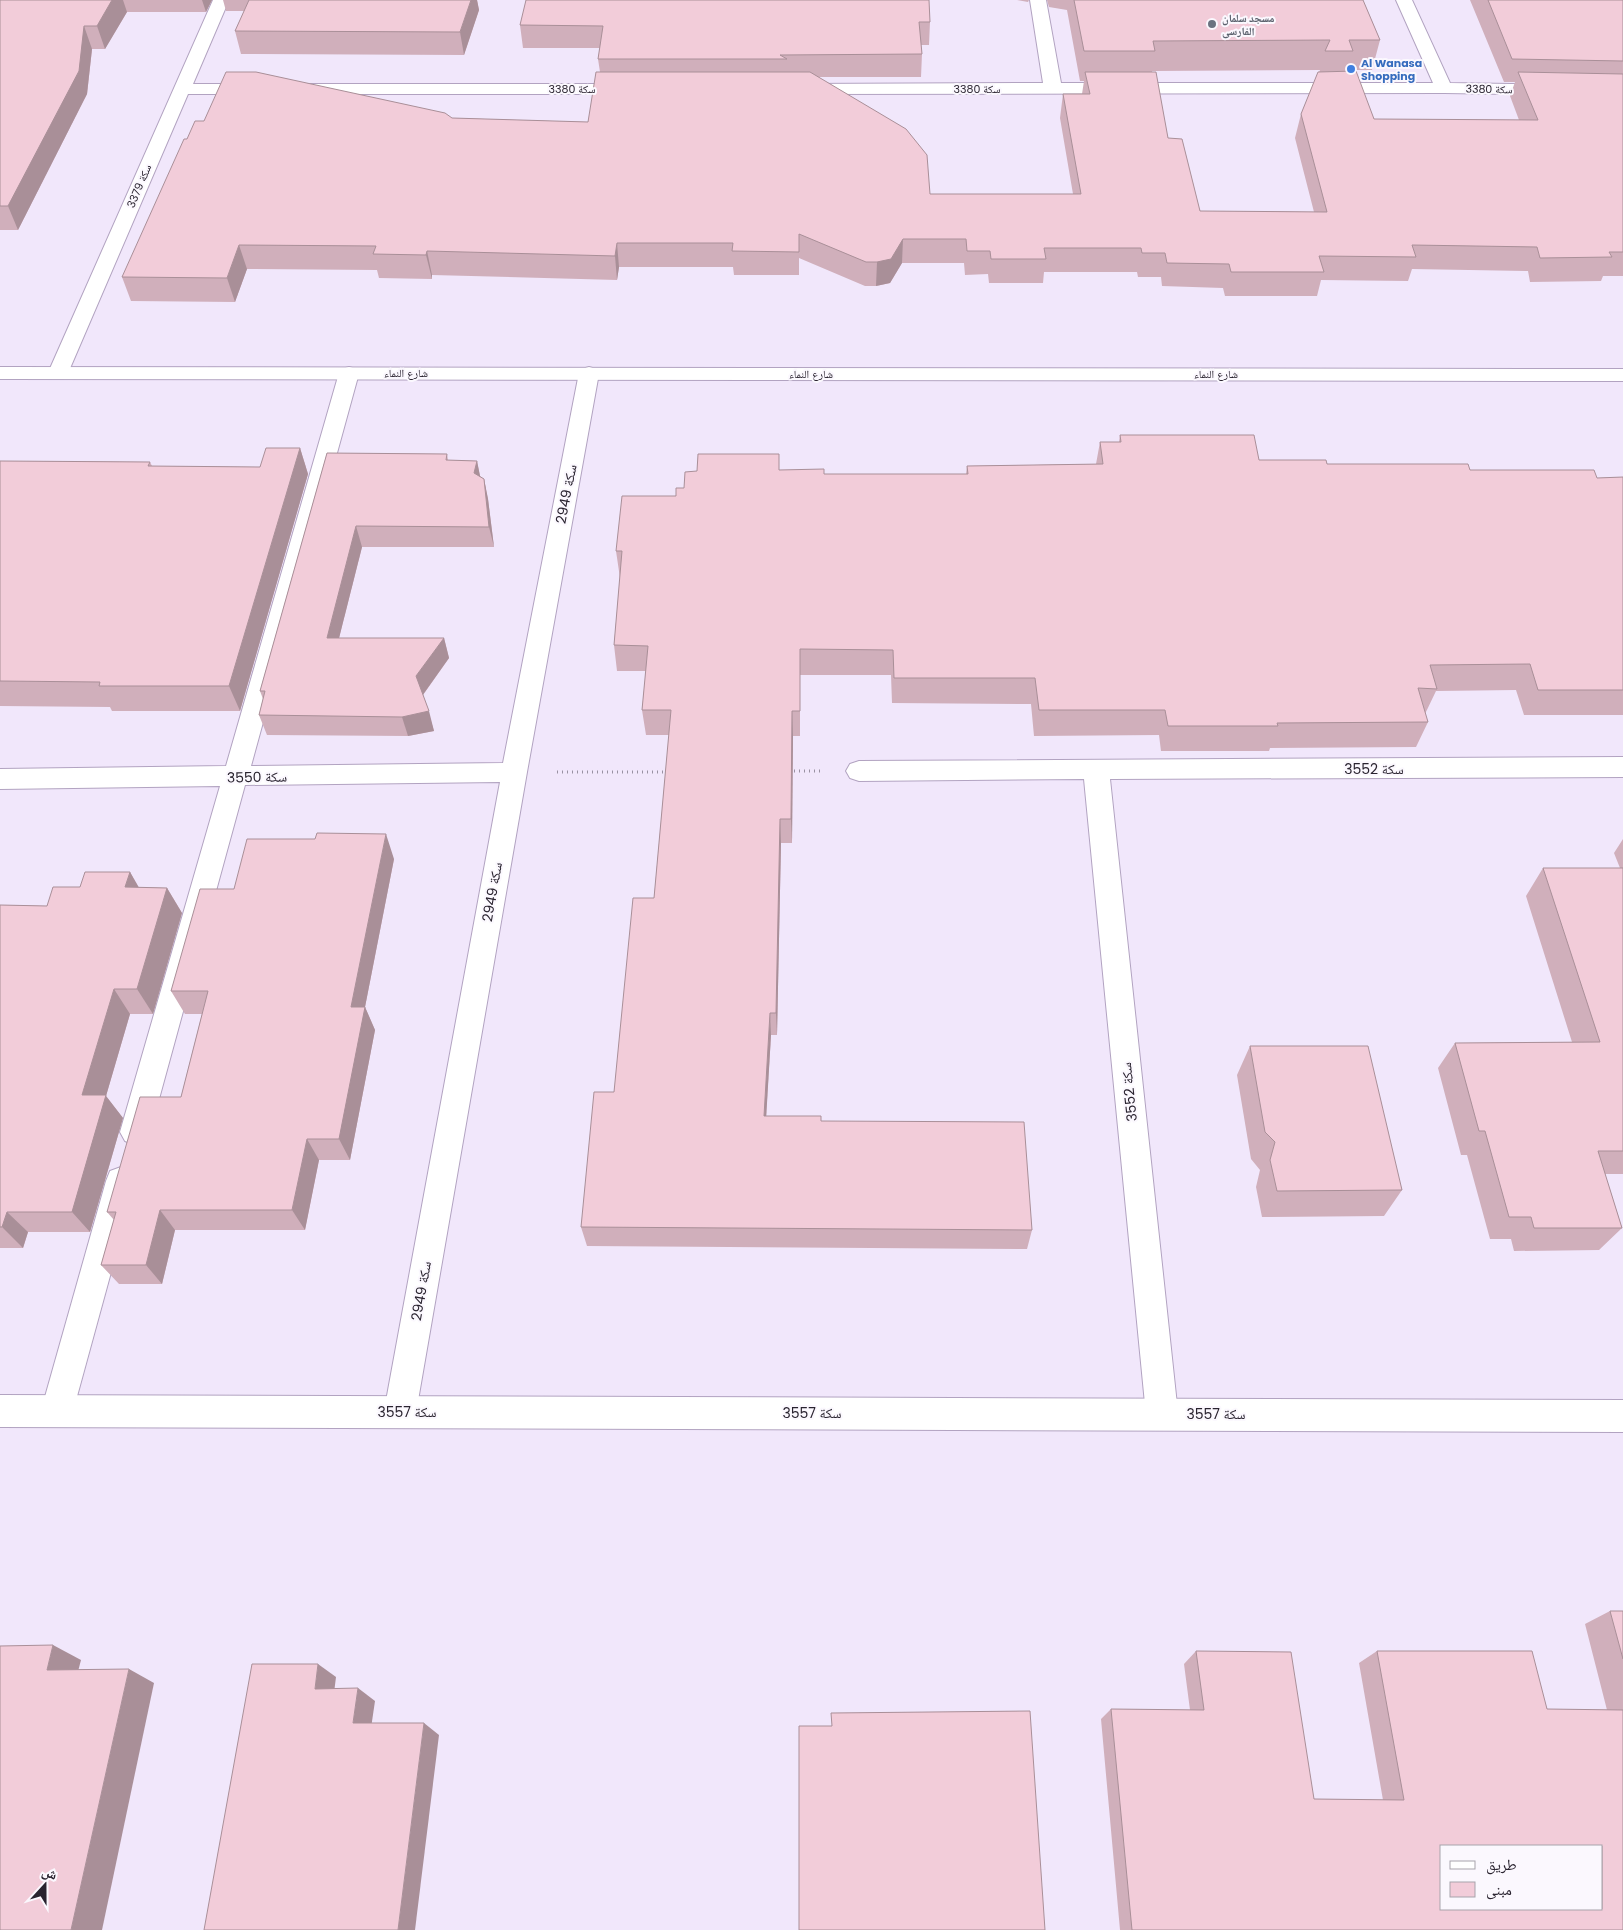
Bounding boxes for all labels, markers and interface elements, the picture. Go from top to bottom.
place label: مسجد سلمان الفارسى [1222,10,1275,39]
marker: مسجد سلمان الفارسى [1206,18,1218,30]
place label: Al Wanasa Shopping [1361,55,1422,84]
marker: Al Wanasa Shopping [1345,63,1357,75]
street label: سكة 3380 [548,81,596,97]
street label: سكة 3380 [953,81,1001,97]
street label: سكة 3380 [1465,81,1513,97]
street label: سكة 3379 [123,162,155,210]
street label: شارع النماء [384,365,428,381]
street label: شارع النماء [789,366,833,382]
street label: شارع النماء [1194,366,1238,382]
street label: سكة 2949 [550,463,582,525]
street label: سكة 3552 [1344,759,1404,779]
street label: سكة 3550 [227,766,287,788]
street label: سكة 2949 [477,861,507,923]
street label: سكة 3552 [1116,1061,1142,1123]
street label: سكة 2949 [406,1260,436,1322]
street label: سكة 3557 [377,1402,437,1422]
street label: سكة 3557 [782,1403,842,1423]
street label: سكة 3557 [1186,1404,1246,1424]
legend [1440,1845,1603,1910]
text: طريق [1486,1854,1517,1875]
north arrow [20,1860,70,1910]
text: ش [39,1861,60,1885]
text: مبنى [1486,1879,1512,1900]

